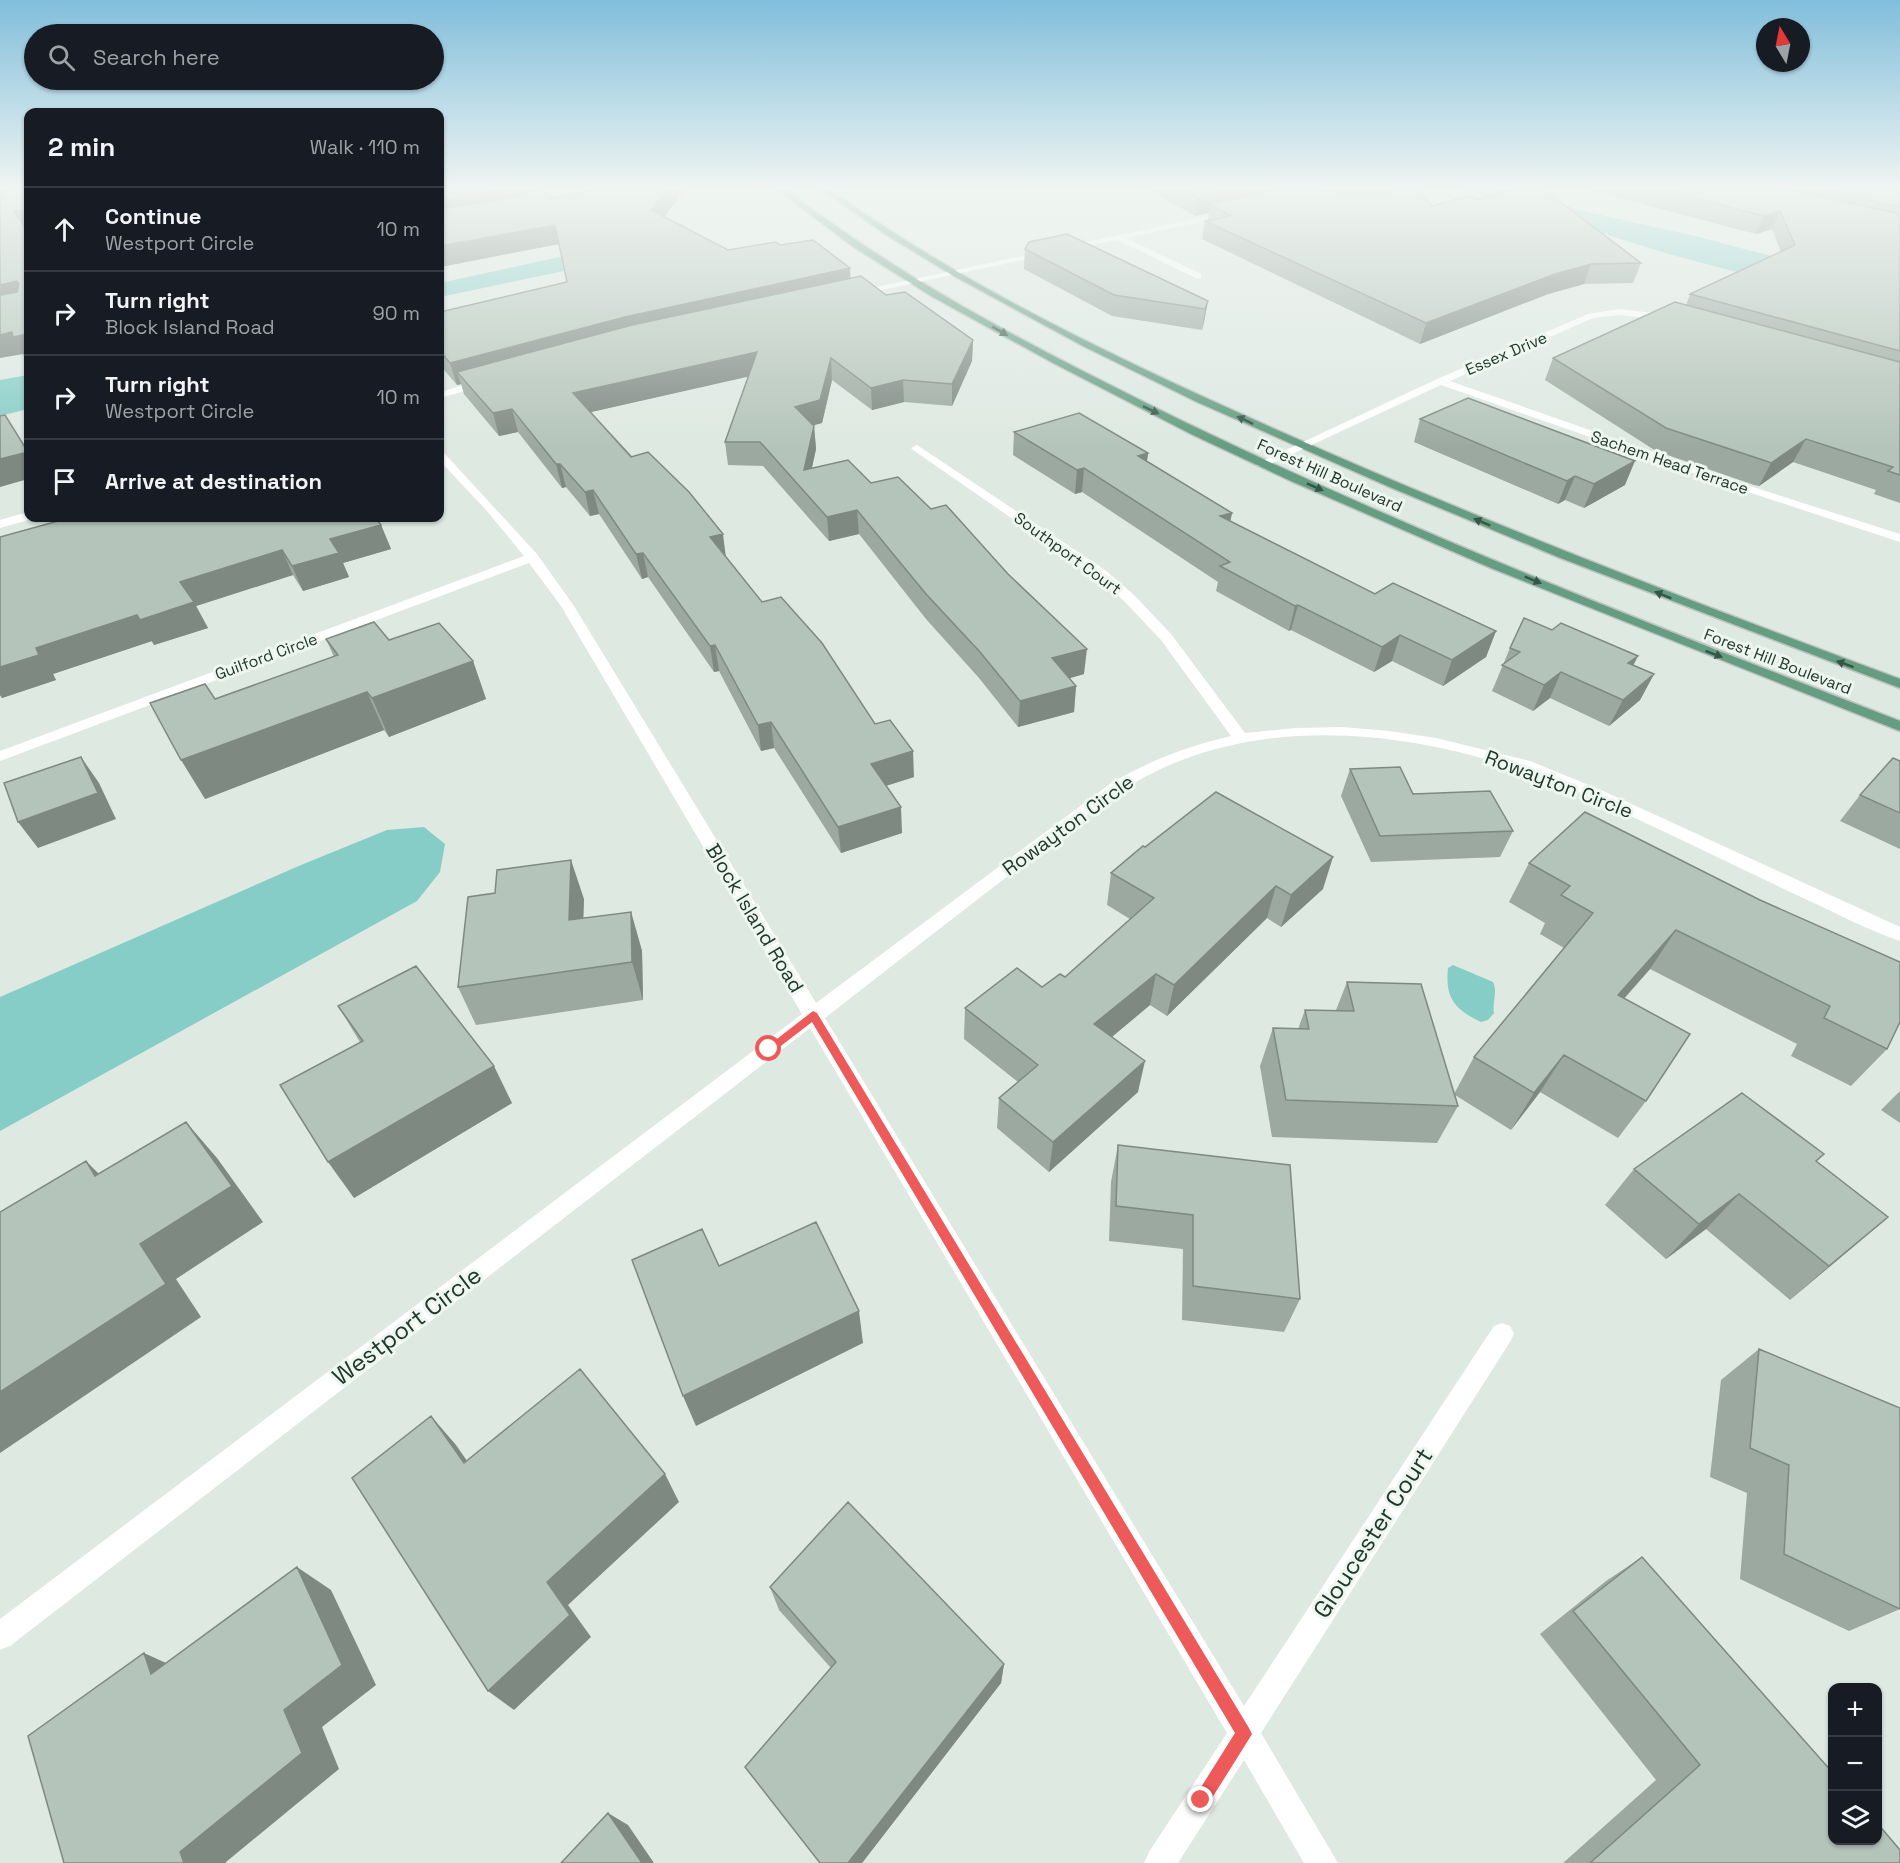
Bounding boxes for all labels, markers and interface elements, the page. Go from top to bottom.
north arrow [1756,18,1810,72]
search box [24,24,444,90]
icon: search [45,41,78,74]
text: Search here [93,43,220,71]
text: 2 min [48,130,115,164]
text: Walk · 110 m [310,134,420,160]
text: Continue [105,202,201,230]
icon: ahead [48,213,81,246]
text: 10 m [376,216,420,242]
text: Westport Circle [105,230,254,256]
text: Turn right [105,286,210,314]
icon: right [48,297,81,330]
text: 90 m [373,300,420,326]
text: Block Island Road [105,314,275,340]
one-way arrow [992,326,1009,336]
street label: Essex Drive [1462,327,1550,380]
text: Turn right [105,370,210,398]
icon: right [48,381,81,414]
text: 10 m [376,384,420,410]
text: Westport Circle [105,398,254,424]
one-way arrow [1143,405,1160,414]
one-way arrow [1237,415,1254,424]
street label: Sachem Head Terrace [1588,426,1752,499]
street label: Forest Hill Boulevard [1254,434,1406,517]
icon: arrive [48,465,81,498]
text: Arrive at destination [105,467,322,495]
one-way arrow [1307,483,1324,492]
street label: Southport Court [1010,507,1126,599]
one-way arrow [1473,517,1491,526]
one-way arrow [1525,575,1543,585]
one-way arrow [1654,589,1672,599]
street label: Forest Hill Boulevard [1701,624,1855,699]
street label: Guilford Circle [212,628,320,685]
one-way arrow [1705,650,1723,659]
one-way arrow [1836,659,1854,668]
street label: Rowayton Circle [1481,744,1637,824]
street label: Rowayton Circle [997,769,1139,881]
street label: Block Island Road [700,839,810,997]
route start [755,1035,781,1061]
street label: Westport Circle [326,1259,488,1392]
street label: Gloucester Court [1306,1442,1439,1624]
map controls [1828,1683,1882,1845]
button: + [1828,1683,1882,1737]
button: − [1828,1737,1882,1791]
route end [1187,1786,1213,1812]
button: layers [1828,1791,1882,1845]

